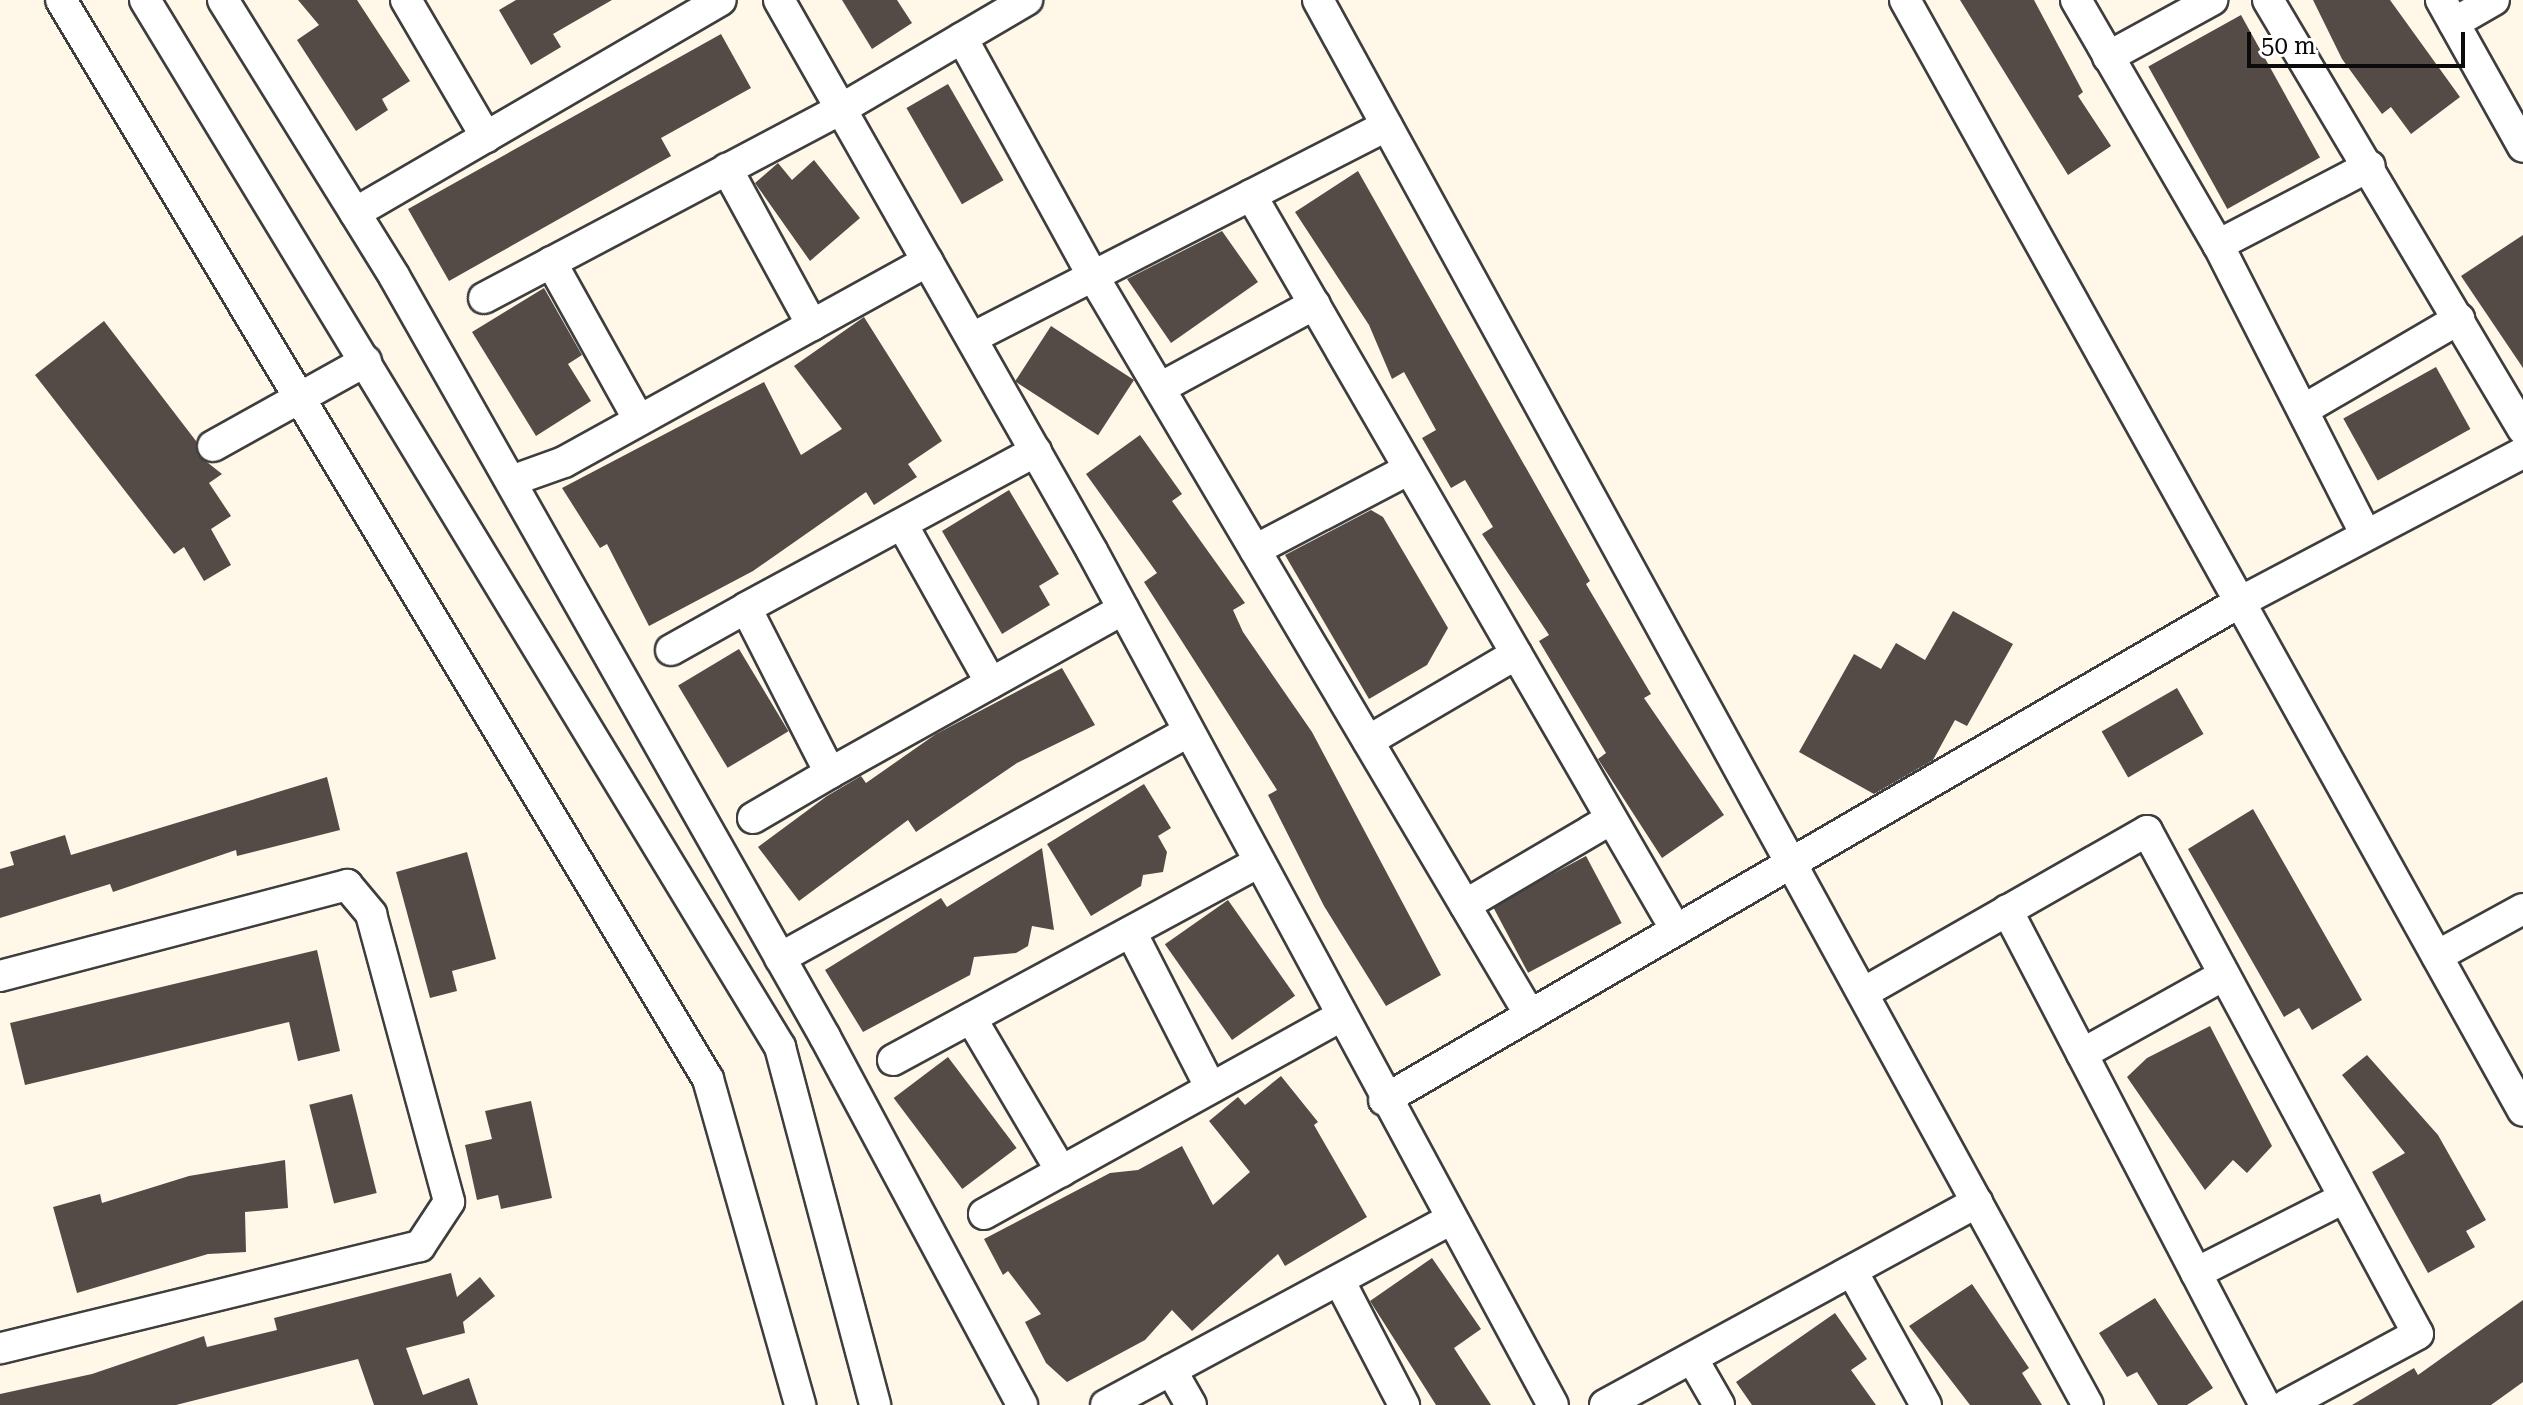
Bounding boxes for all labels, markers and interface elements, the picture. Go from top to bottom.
scale bar [2251,16,2469,66]
text: 50 m [2261,32,2316,60]

